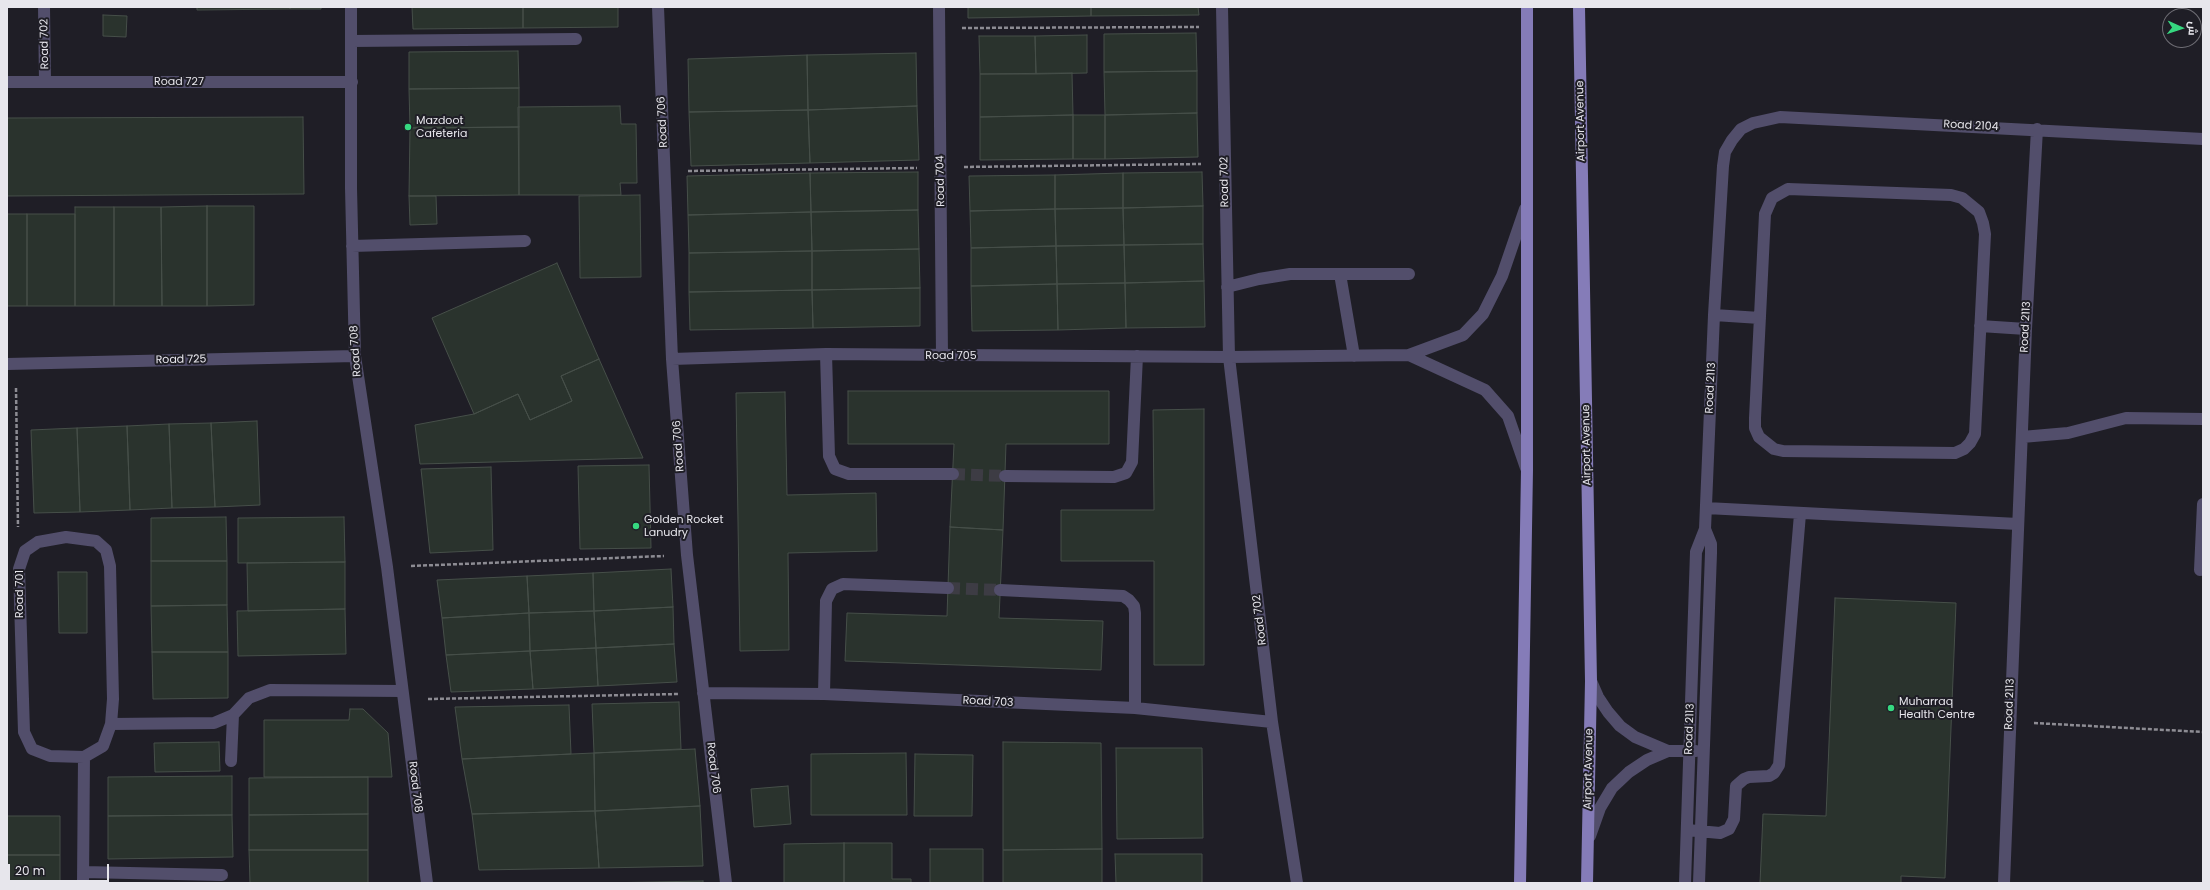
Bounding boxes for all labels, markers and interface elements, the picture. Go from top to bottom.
north arrow [2162,8,2202,48]
street label: Road 702 [38,19,52,69]
text: ش [2185,21,2201,36]
street label: Road 727 [154,75,204,89]
street label: Airport Avenue [1574,80,1588,162]
street label: Road 706 [655,96,671,148]
place label: Mazdoot Cafeteria [416,114,467,140]
street label: Road 2104 [1943,118,1999,134]
marker: Mazdoot Cafeteria [403,122,413,132]
street label: Road 704 [934,155,948,207]
street label: Road 702 [1218,157,1232,207]
street label: Road 2113 [2018,301,2034,353]
street label: Road 708 [348,325,364,377]
street label: Road 705 [925,349,977,363]
street label: Road 725 [156,353,206,367]
street label: Road 2113 [1703,362,1719,414]
street label: Airport Avenue [1580,404,1594,486]
street label: Road 706 [671,420,687,472]
place label: Golden Rocket Lanudry [644,513,723,539]
marker: Golden Rocket Lanudry [631,521,641,531]
street label: Road 701 [13,570,27,618]
street label: Road 702 [1250,594,1270,646]
street label: Road 2113 [2003,678,2017,730]
street label: Road 703 [962,694,1014,710]
place label: Muharraq Health Centre [1899,695,1975,721]
street label: Road 2113 [1683,703,1697,755]
marker: Muharraq Health Centre [1886,703,1896,713]
street label: Airport Avenue [1582,728,1596,810]
street label: Road 706 [703,742,723,794]
street label: Road 708 [405,761,425,813]
scale bar [10,856,111,882]
text: 20 m [15,862,45,879]

